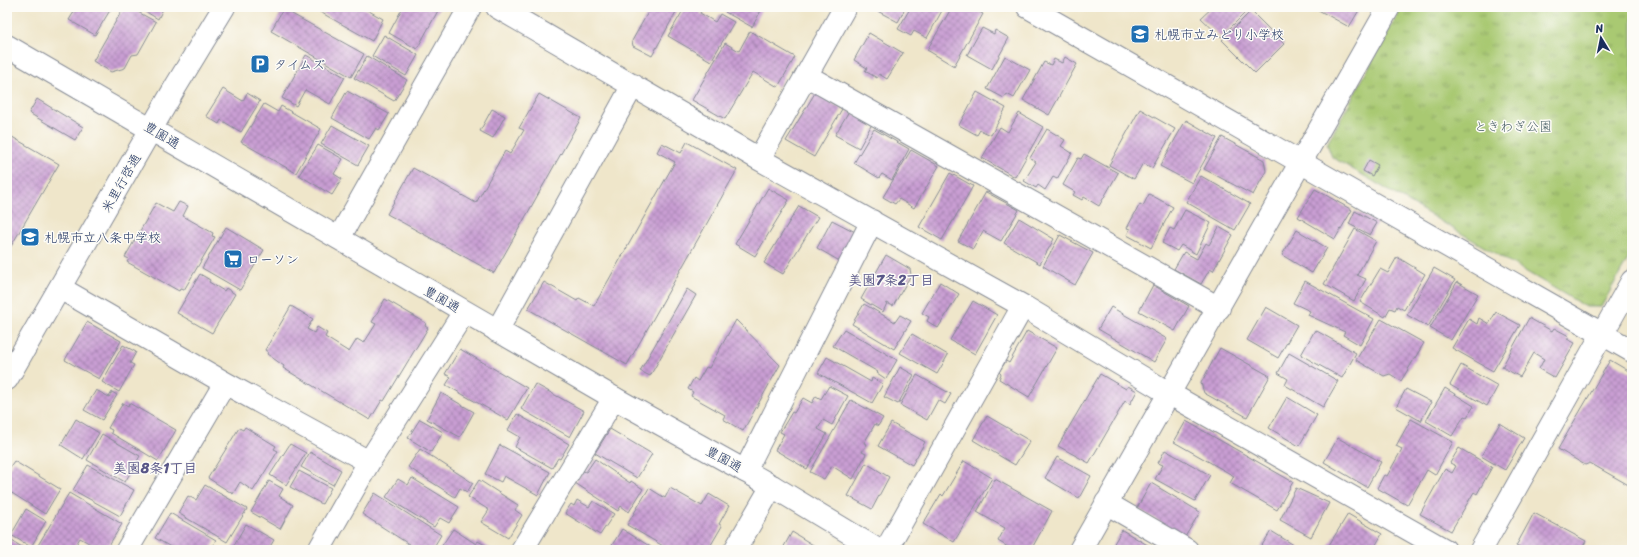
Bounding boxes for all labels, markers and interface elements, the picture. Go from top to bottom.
north arrow [1581,18,1621,58]
text: N [1593,19,1605,39]
school or university icon: 札幌市立みどり小学校 [1129,23,1151,45]
place label: 札幌市立みどり小学校 [1154,23,1284,46]
parking icon: タイムズ [249,53,271,75]
place label: タイムズ [274,53,325,76]
street label: 豊園通 [139,115,185,155]
park label: ときわぎ公園 [1474,115,1552,138]
street label: 米里行啓通 [95,149,147,217]
school or university icon: 札幌市立八条中学校 [19,226,41,248]
place label: 札幌市立八条中学校 [44,226,161,249]
supermarket icon: ローソン [222,248,244,270]
place label: ローソン [247,248,299,271]
district label: 美園7条2丁目 [848,268,934,293]
street label: 豊園通 [419,279,465,319]
street label: 豊園通 [701,439,747,479]
district label: 美園8条1丁目 [113,456,197,481]

